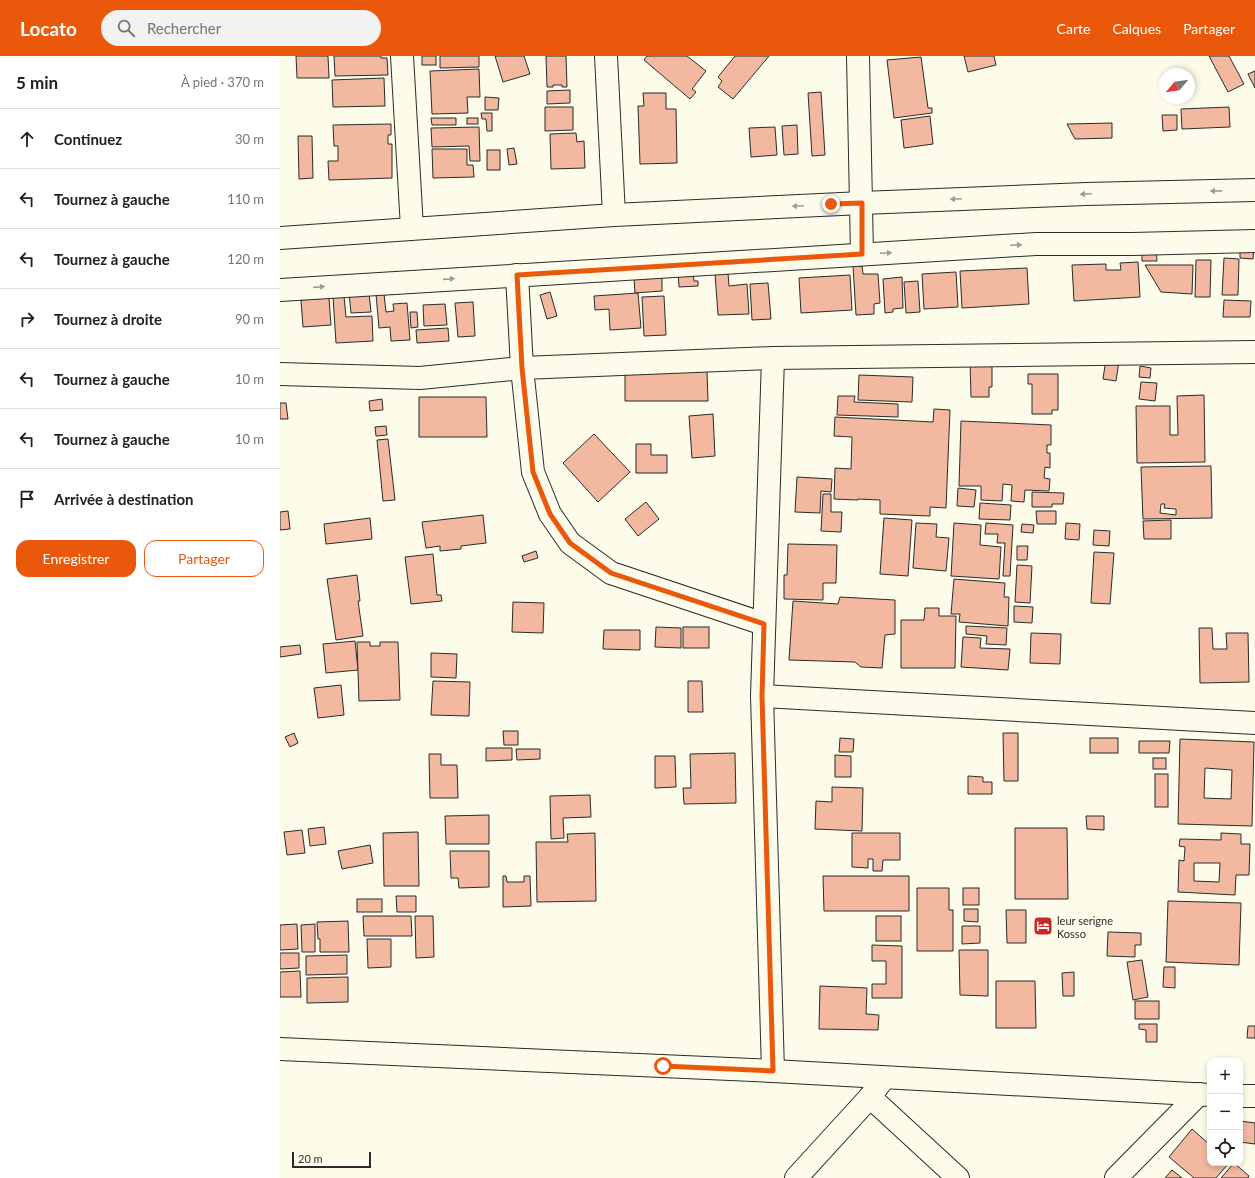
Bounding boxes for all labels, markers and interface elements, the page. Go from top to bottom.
search box [101,10,381,46]
text: Locato [20,17,77,40]
icon: search [115,17,137,39]
text: Rechercher [147,19,221,37]
text: Carte [1057,20,1090,37]
text: Calques [1112,20,1161,37]
text: Partager [1183,20,1235,37]
north arrow [1159,68,1195,104]
text: 5 min [16,72,58,93]
text: À pied · 370 m [181,74,264,90]
icon: ahead [16,128,38,150]
text: Continuez [54,130,122,148]
text: 30 m [235,131,264,147]
icon: left [16,188,38,210]
one-way arrow [1209,188,1222,194]
text: Tournez à gauche [54,190,170,208]
one-way arrow [1080,190,1092,197]
text: 110 m [227,191,264,207]
route end [822,195,840,213]
one-way arrow [949,196,962,202]
one-way arrow [791,203,804,209]
one-way arrow [1010,242,1022,249]
icon: left [16,248,38,270]
text: Tournez à gauche [54,250,170,268]
one-way arrow [880,250,893,256]
text: 120 m [227,251,264,267]
one-way arrow [443,276,456,282]
one-way arrow [313,284,325,291]
icon: right [16,308,38,330]
text: Tournez à droite [54,310,162,328]
text: 90 m [235,311,264,327]
icon: left [16,368,38,390]
text: Tournez à gauche [54,370,170,388]
text: 10 m [235,371,264,387]
icon: left [16,428,38,450]
text: Tournez à gauche [54,430,170,448]
text: 10 m [235,431,264,447]
icon: arrive [16,488,38,510]
text: Arrivée à destination [54,490,193,508]
button: Enregistrer [16,540,136,577]
button: Partager [144,540,264,577]
place label: leur serigne Kosso [1057,914,1113,940]
hotel icon: leur serigne Kosso [1032,915,1054,937]
route start [654,1057,672,1075]
map controls [1207,1058,1243,1166]
button: + [1207,1058,1243,1094]
button: − [1207,1094,1243,1130]
button: locate [1207,1130,1243,1166]
scale bar [292,1150,371,1169]
text: 20 m [298,1152,323,1165]

